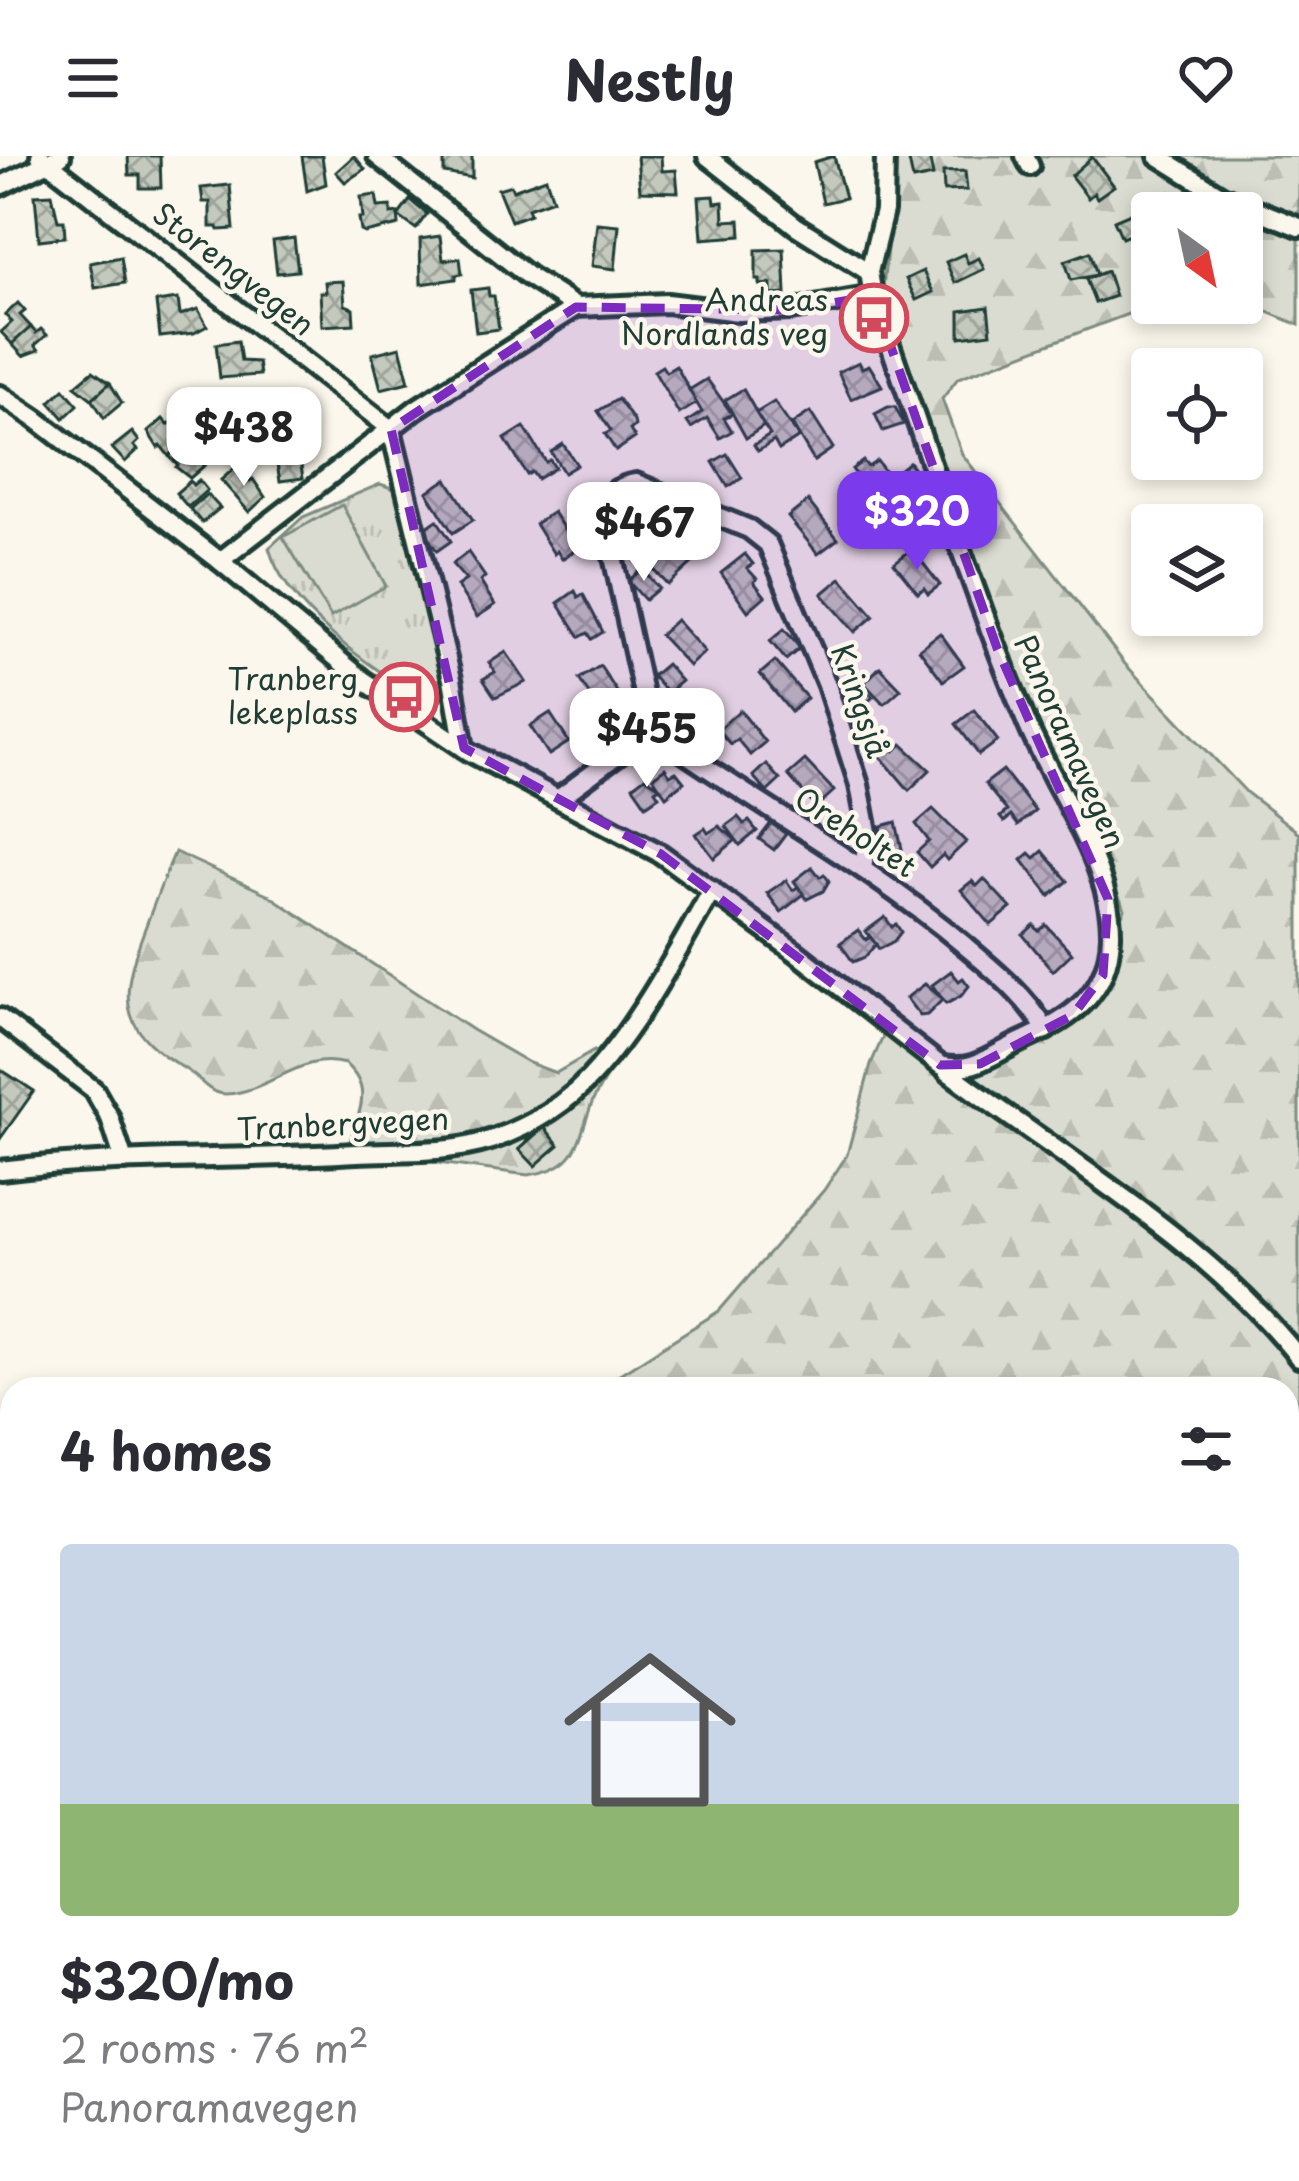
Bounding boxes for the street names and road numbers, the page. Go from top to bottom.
street label: Storengvegen [144,190,325,346]
street label: Panoramavegen [1004,627,1139,855]
street label: Kringsjå [821,637,902,763]
street label: Oreholtet [787,775,926,887]
street label: Tranbergvegen [236,1094,450,1151]

